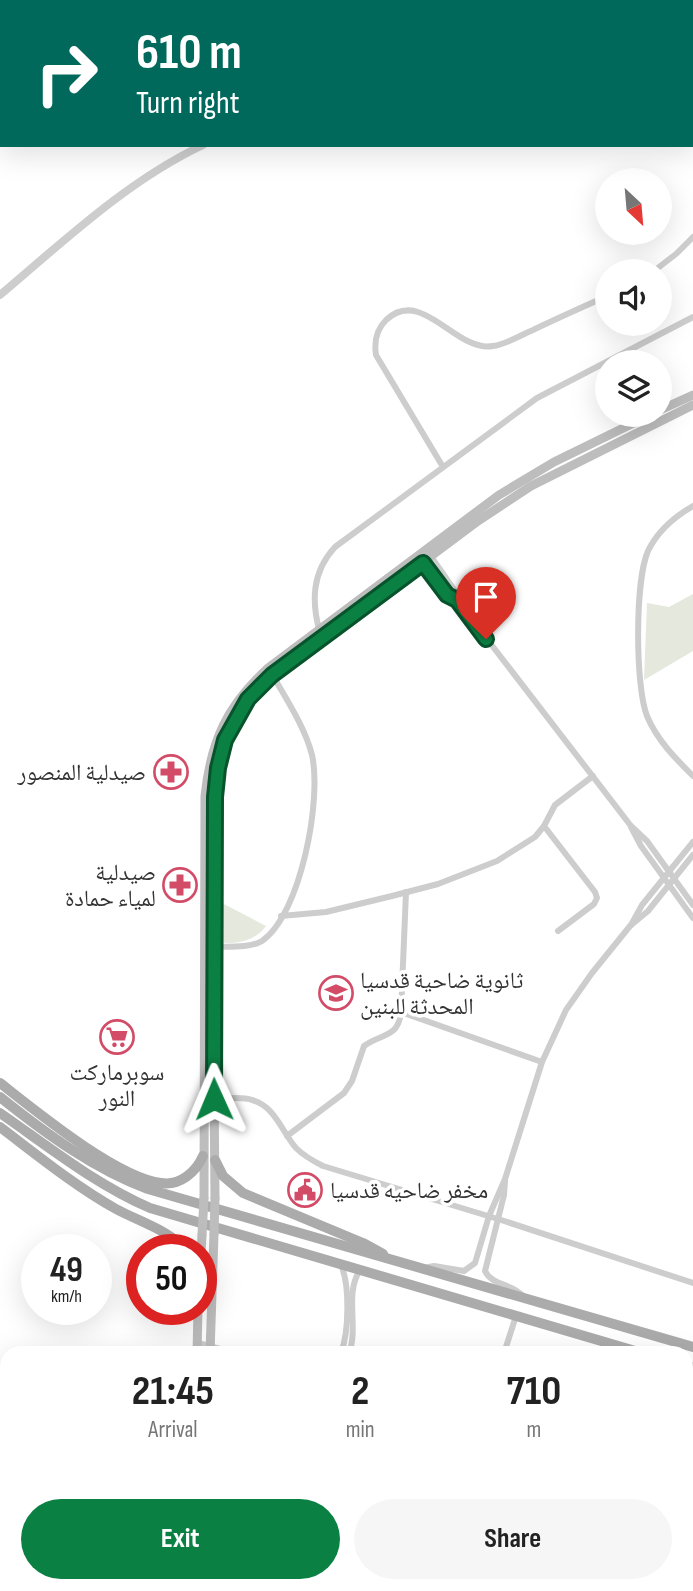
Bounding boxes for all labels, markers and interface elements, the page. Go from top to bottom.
text: 610 m [136,24,242,83]
icon: right [21,28,112,119]
text: Turn right [136,84,240,123]
north arrow [595,168,672,245]
map controls [595,168,672,427]
button: sound [595,259,672,336]
button: layers [595,350,672,427]
pin [456,567,516,639]
icon: arrive [467,578,505,616]
pharmacy icon: صيدلية المنصور [152,753,190,791]
place label: صيدلية المنصور [16,759,146,787]
place label: صيدلية لمياء حمادة [65,859,156,913]
pharmacy icon: صيدلية لمياء حمادة [161,866,199,904]
place label: ثانوية ضاحية قدسيا المحدثة للبنين [360,967,523,1021]
school or university icon: ثانوية ضاحية قدسيا المحدثة للبنين [317,974,355,1012]
supermarket icon: سوبرماركت النور [98,1018,136,1056]
place label: سوبرماركت النور [69,1059,165,1113]
position arrow [177,1062,251,1136]
public building icon: مخفر ضاحيه قدسيا [286,1171,324,1209]
place label: مخفر ضاحيه قدسيا [330,1177,488,1205]
speed limit sign: 50 [126,1234,217,1325]
text: 49 [50,1249,83,1292]
text: km/h [51,1286,82,1307]
text: 21:45 [132,1366,214,1417]
text: 2 [351,1366,369,1417]
text: 710 [506,1366,561,1417]
text: Arrival [148,1416,198,1444]
text: min [346,1416,375,1444]
text: m [526,1416,541,1444]
button: Exit [21,1499,340,1579]
button: Share [354,1499,672,1579]

